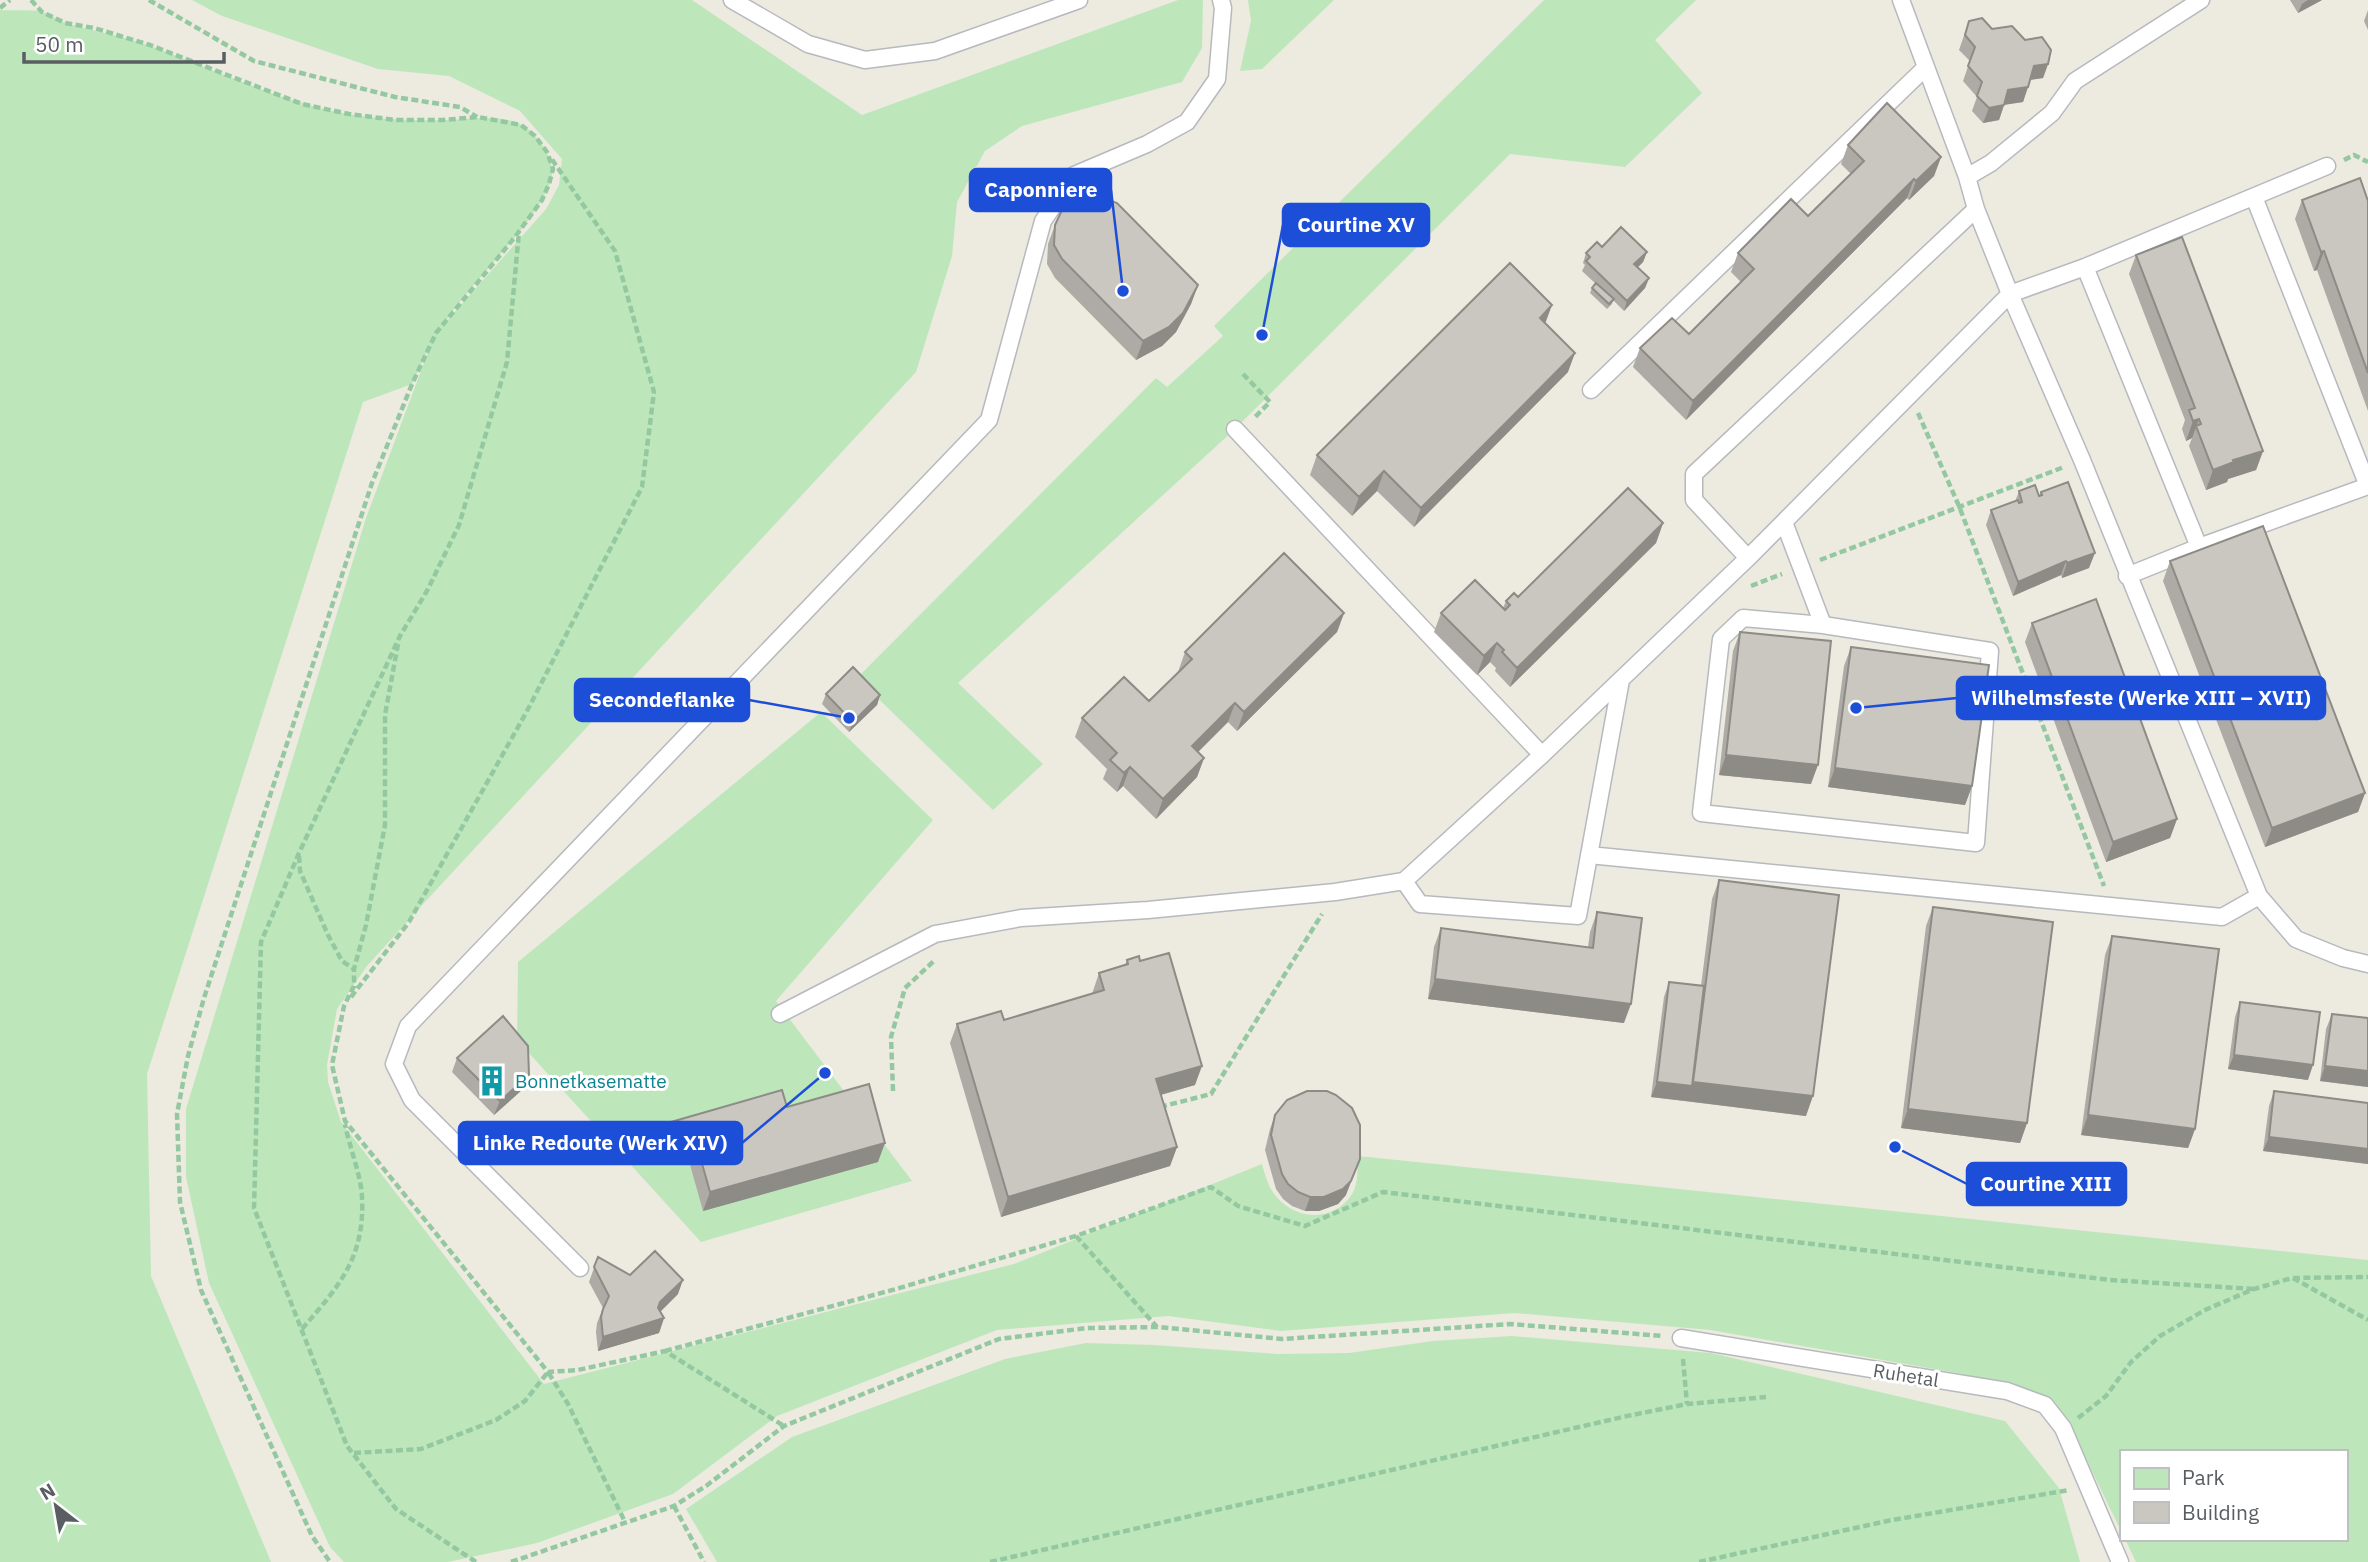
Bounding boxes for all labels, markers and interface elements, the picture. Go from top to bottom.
scale bar [24,21,224,65]
text: 50 m [35,30,84,58]
callout: Caponniere [970,169,1111,211]
text: Caponniere [984,175,1098,203]
callout: Courtine XV [1283,204,1429,246]
text: Courtine XV [1297,210,1415,238]
callout: Wilhelmsfeste (Werke XIII – XVII) [1957,677,2325,719]
callout: Secondeflanke [575,679,749,721]
text: Wilhelmsfeste (Werke XIII – XVII) [1971,683,2311,711]
text: Secondeflanke [589,685,735,713]
building icon: Bonnetkasematte [475,1064,509,1098]
place label: Bonnetkasematte [515,1069,667,1093]
callout: Linke Redoute (Werk XIV) [459,1122,742,1164]
text: Linke Redoute (Werk XIV) [473,1128,727,1156]
callout: Courtine XIII [1967,1163,2126,1205]
text: Courtine XIII [1980,1169,2112,1197]
street label: Ruhetal [1871,1358,1941,1392]
legend [2120,1450,2347,1541]
text: Park [2182,1463,2225,1491]
north arrow [21,1471,91,1541]
text: N [35,1478,59,1505]
text: Building [2182,1498,2259,1526]

